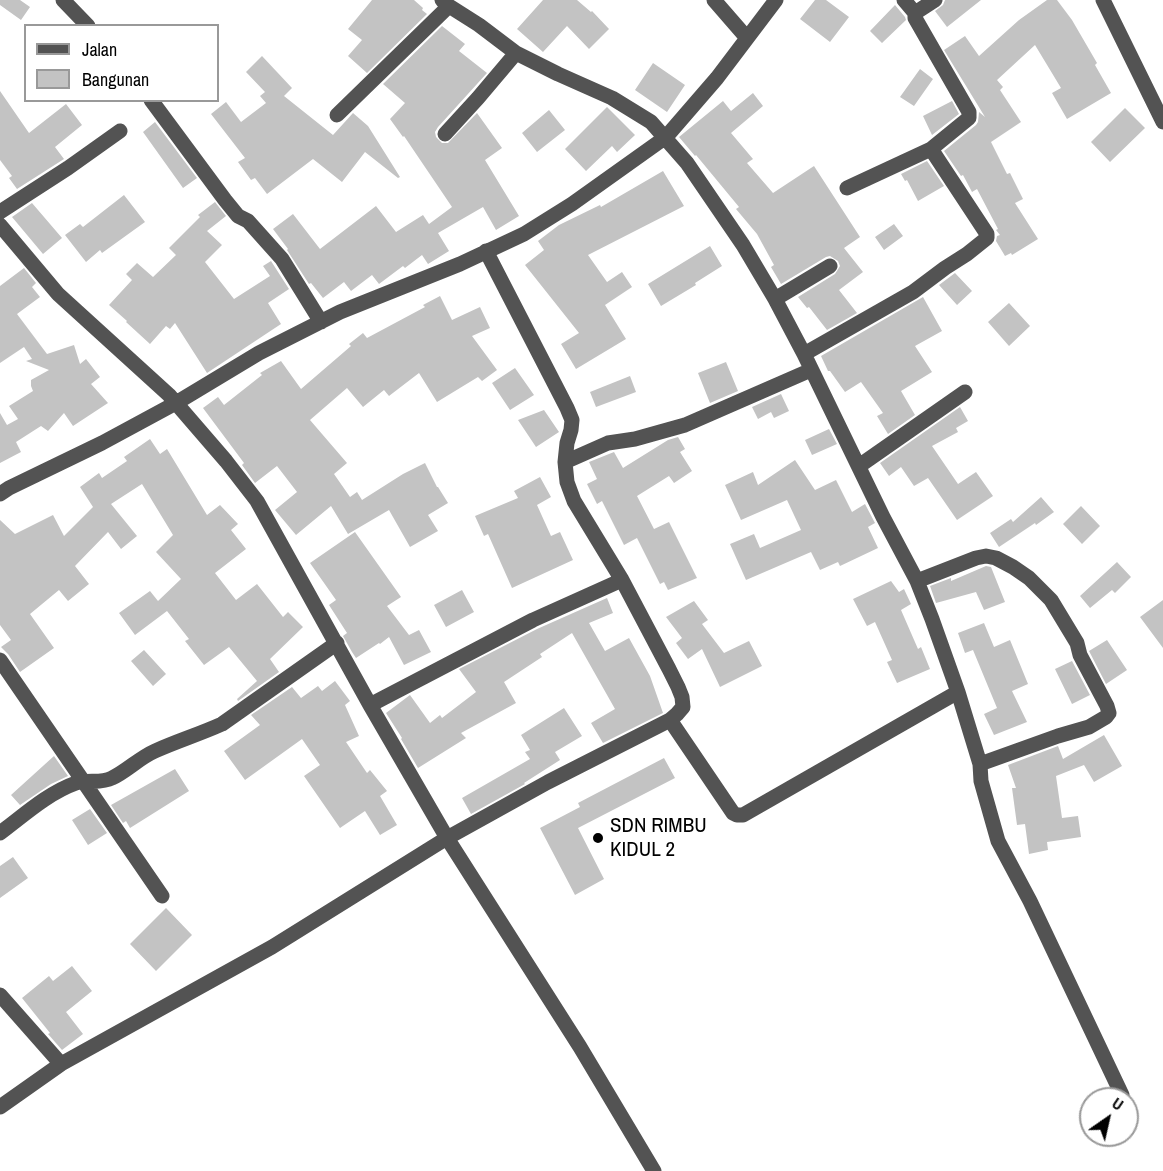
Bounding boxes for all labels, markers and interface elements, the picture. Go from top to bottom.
legend [24,24,219,102]
text: Jalan [82,37,117,62]
text: Bangunan [82,67,149,92]
place label: SDN RIMBU KIDUL 2 [610,813,707,863]
marker: SDN RIMBU KIDUL 2 [591,831,605,845]
north arrow [1079,1087,1139,1147]
text: U [1108,1092,1128,1116]

